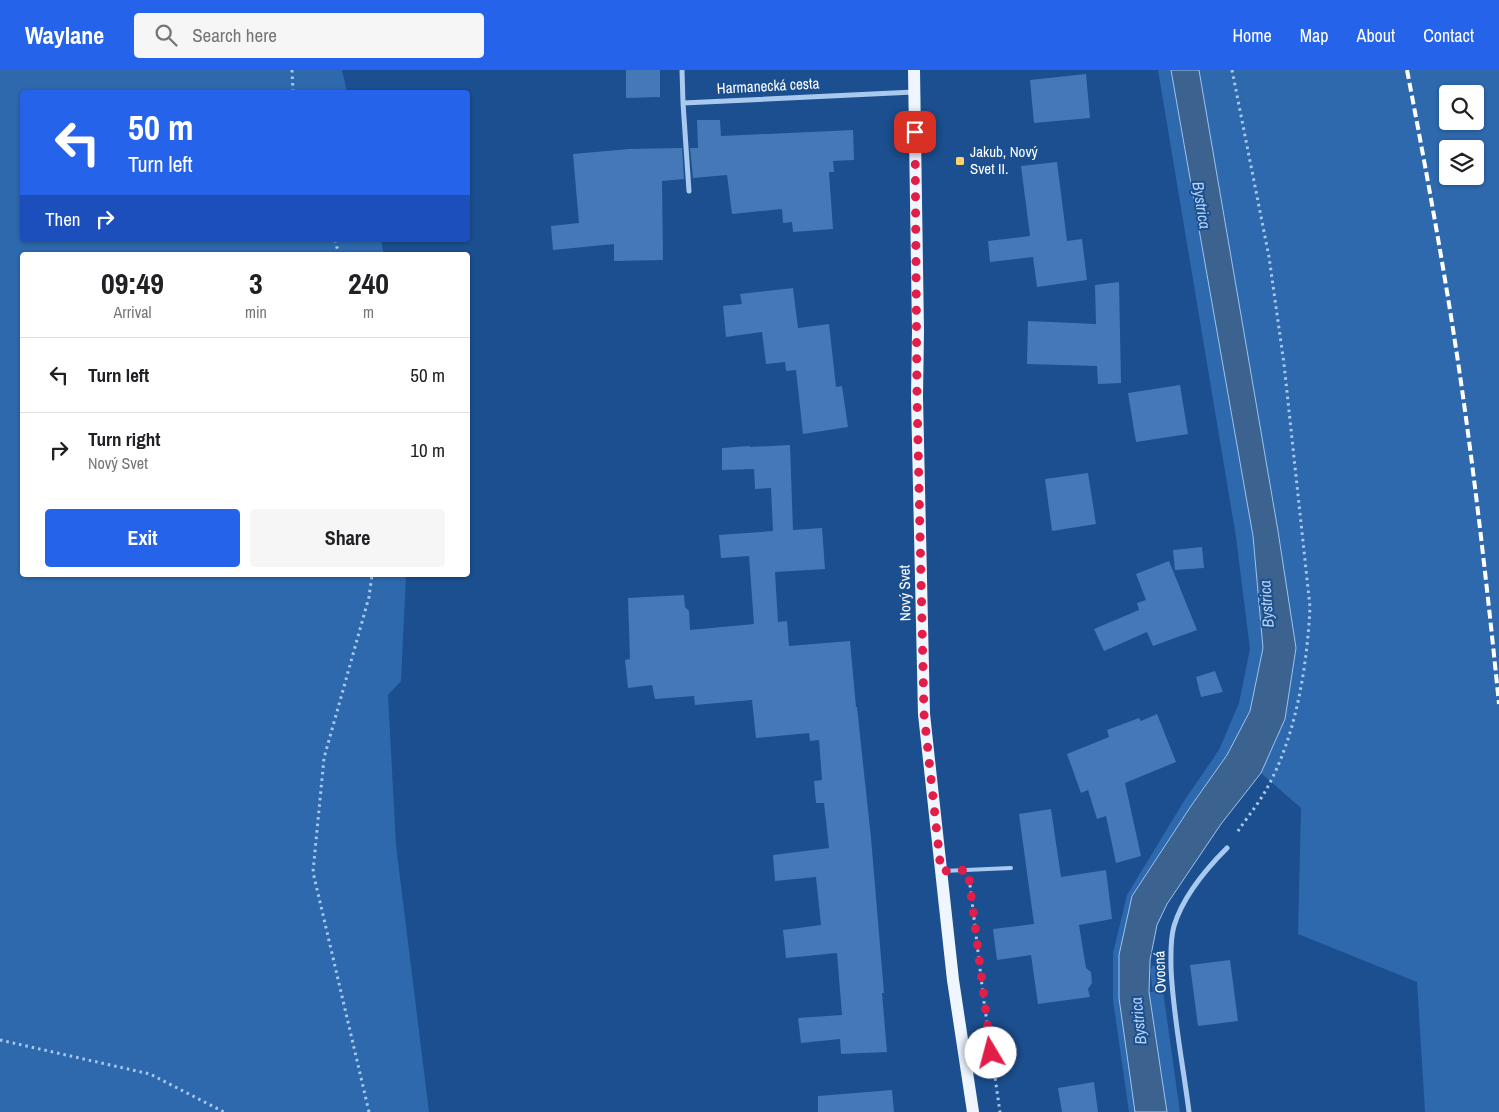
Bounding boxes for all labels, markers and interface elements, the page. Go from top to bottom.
search box [134,13,484,58]
text: Waylane [25,19,104,51]
icon: search [152,21,180,49]
text: Search here [192,22,277,48]
text: Home [1232,23,1272,48]
text: Map [1300,23,1329,48]
text: About [1357,23,1395,48]
text: Contact [1423,23,1474,48]
street label: Harmanecká cesta [716,72,820,99]
map controls [1439,85,1484,185]
button: search [1439,85,1484,130]
text: 50 m [128,104,193,151]
icon: left [45,110,110,175]
pin [894,111,936,153]
icon: arrive [901,118,929,146]
button: layers [1439,140,1484,185]
place label: Jakub, Nový Svet II. [970,141,1039,179]
text: Turn left [128,149,193,179]
marker: Jakub, Nový Svet II. [954,155,966,167]
water label: Bystrica [1187,180,1217,230]
icon: right [91,205,119,233]
text: Then [45,206,81,232]
text: 09:49 [101,263,164,303]
text: 3 [249,263,263,303]
text: 240 [348,263,389,303]
text: Arrival [114,301,151,323]
text: min [245,301,267,323]
text: m [363,301,374,323]
icon: left [45,361,73,389]
text: Turn left [88,362,149,388]
text: 50 m [410,362,445,388]
text: Turn right [88,426,160,452]
icon: right [45,436,73,464]
text: 10 m [410,437,445,463]
text: Nový Svet [88,452,148,474]
button: Exit [45,509,240,567]
button: Share [250,509,445,567]
street label: Nový Svet [894,564,915,621]
water label: Bystrica [1253,580,1279,628]
street label: Ovocná [1148,950,1171,994]
water label: Bystrica [1125,996,1151,1046]
position arrow [964,1026,1016,1078]

